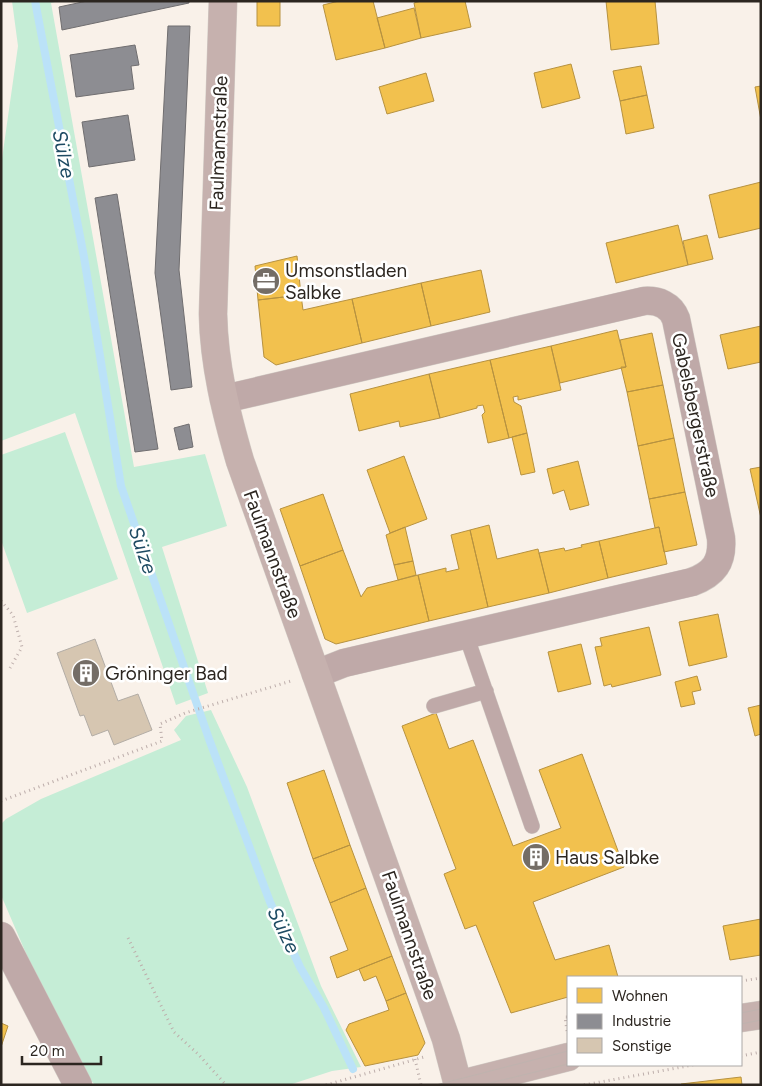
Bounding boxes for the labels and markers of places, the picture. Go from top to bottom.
place label: Umsonstladen Salbke [285,259,407,304]
office icon: Umsonstladen Salbke [251,266,281,296]
building icon: Gröninger Bad [71,658,101,688]
place label: Gröninger Bad [105,662,228,685]
building icon: Haus Salbke [521,842,551,872]
place label: Haus Salbke [555,846,659,869]

